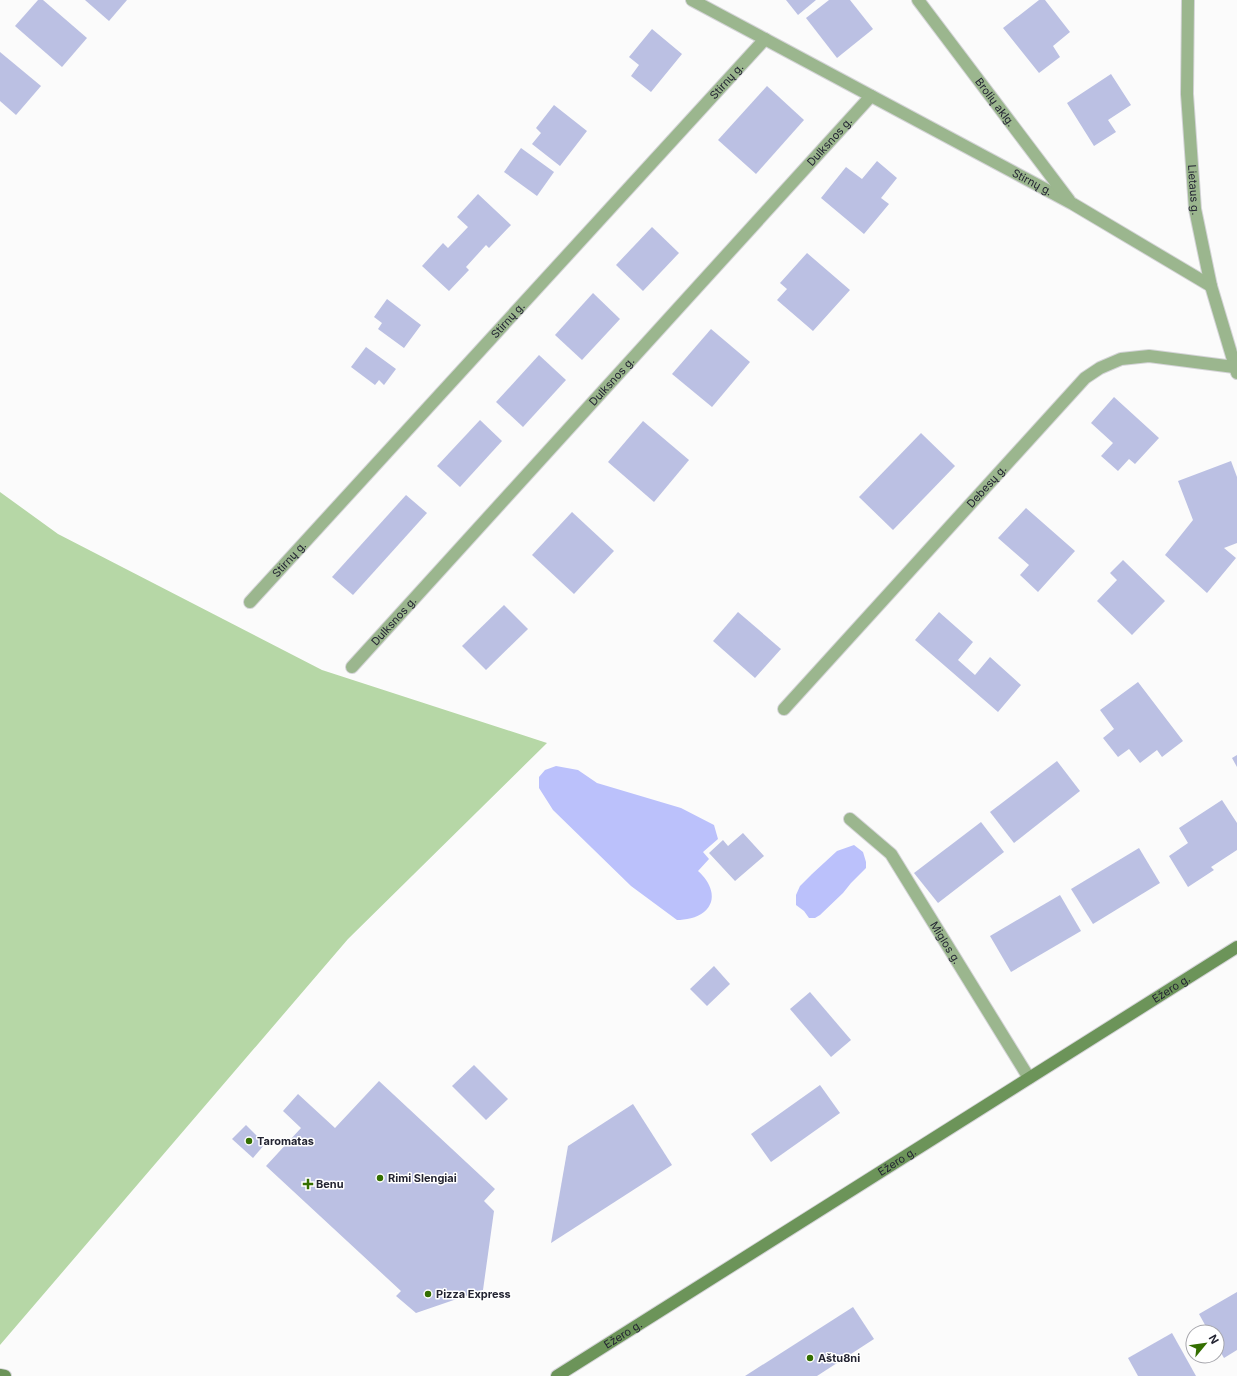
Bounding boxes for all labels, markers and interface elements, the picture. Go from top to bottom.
street label: Stirnų g. [707,60,746,102]
street label: Brolių aklg. [972,75,1018,129]
street label: Dulksnos g. [804,114,855,169]
street label: Lietaus g. [1185,164,1203,216]
street label: Stirnų g. [1010,166,1055,199]
street label: Stirnų g. [488,299,528,341]
street label: Dulksnos g. [586,354,637,409]
street label: Debesų g. [964,462,1009,511]
street label: Stirnų g. [269,538,309,580]
street label: Dulksnos g. [368,594,419,648]
street label: Miglos g. [927,919,964,967]
street label: Ežero g. [1149,971,1193,1006]
place label: Taromatas [257,1134,314,1148]
marker: Taromatas [244,1136,254,1146]
street label: Ežero g. [875,1144,919,1179]
place label: Rimi Slengiai [388,1171,457,1185]
marker: Rimi Slengiai [375,1173,385,1183]
place label: Benu [316,1177,344,1191]
marker: Benu [303,1179,313,1189]
place label: Pizza Express [436,1287,511,1301]
marker: Pizza Express [423,1289,433,1299]
street label: Ežero g. [601,1317,645,1352]
north arrow [1185,1324,1225,1364]
text: N [1206,1332,1222,1346]
place label: Aštu8ni [818,1351,860,1365]
marker: Aštu8ni [805,1353,815,1363]

